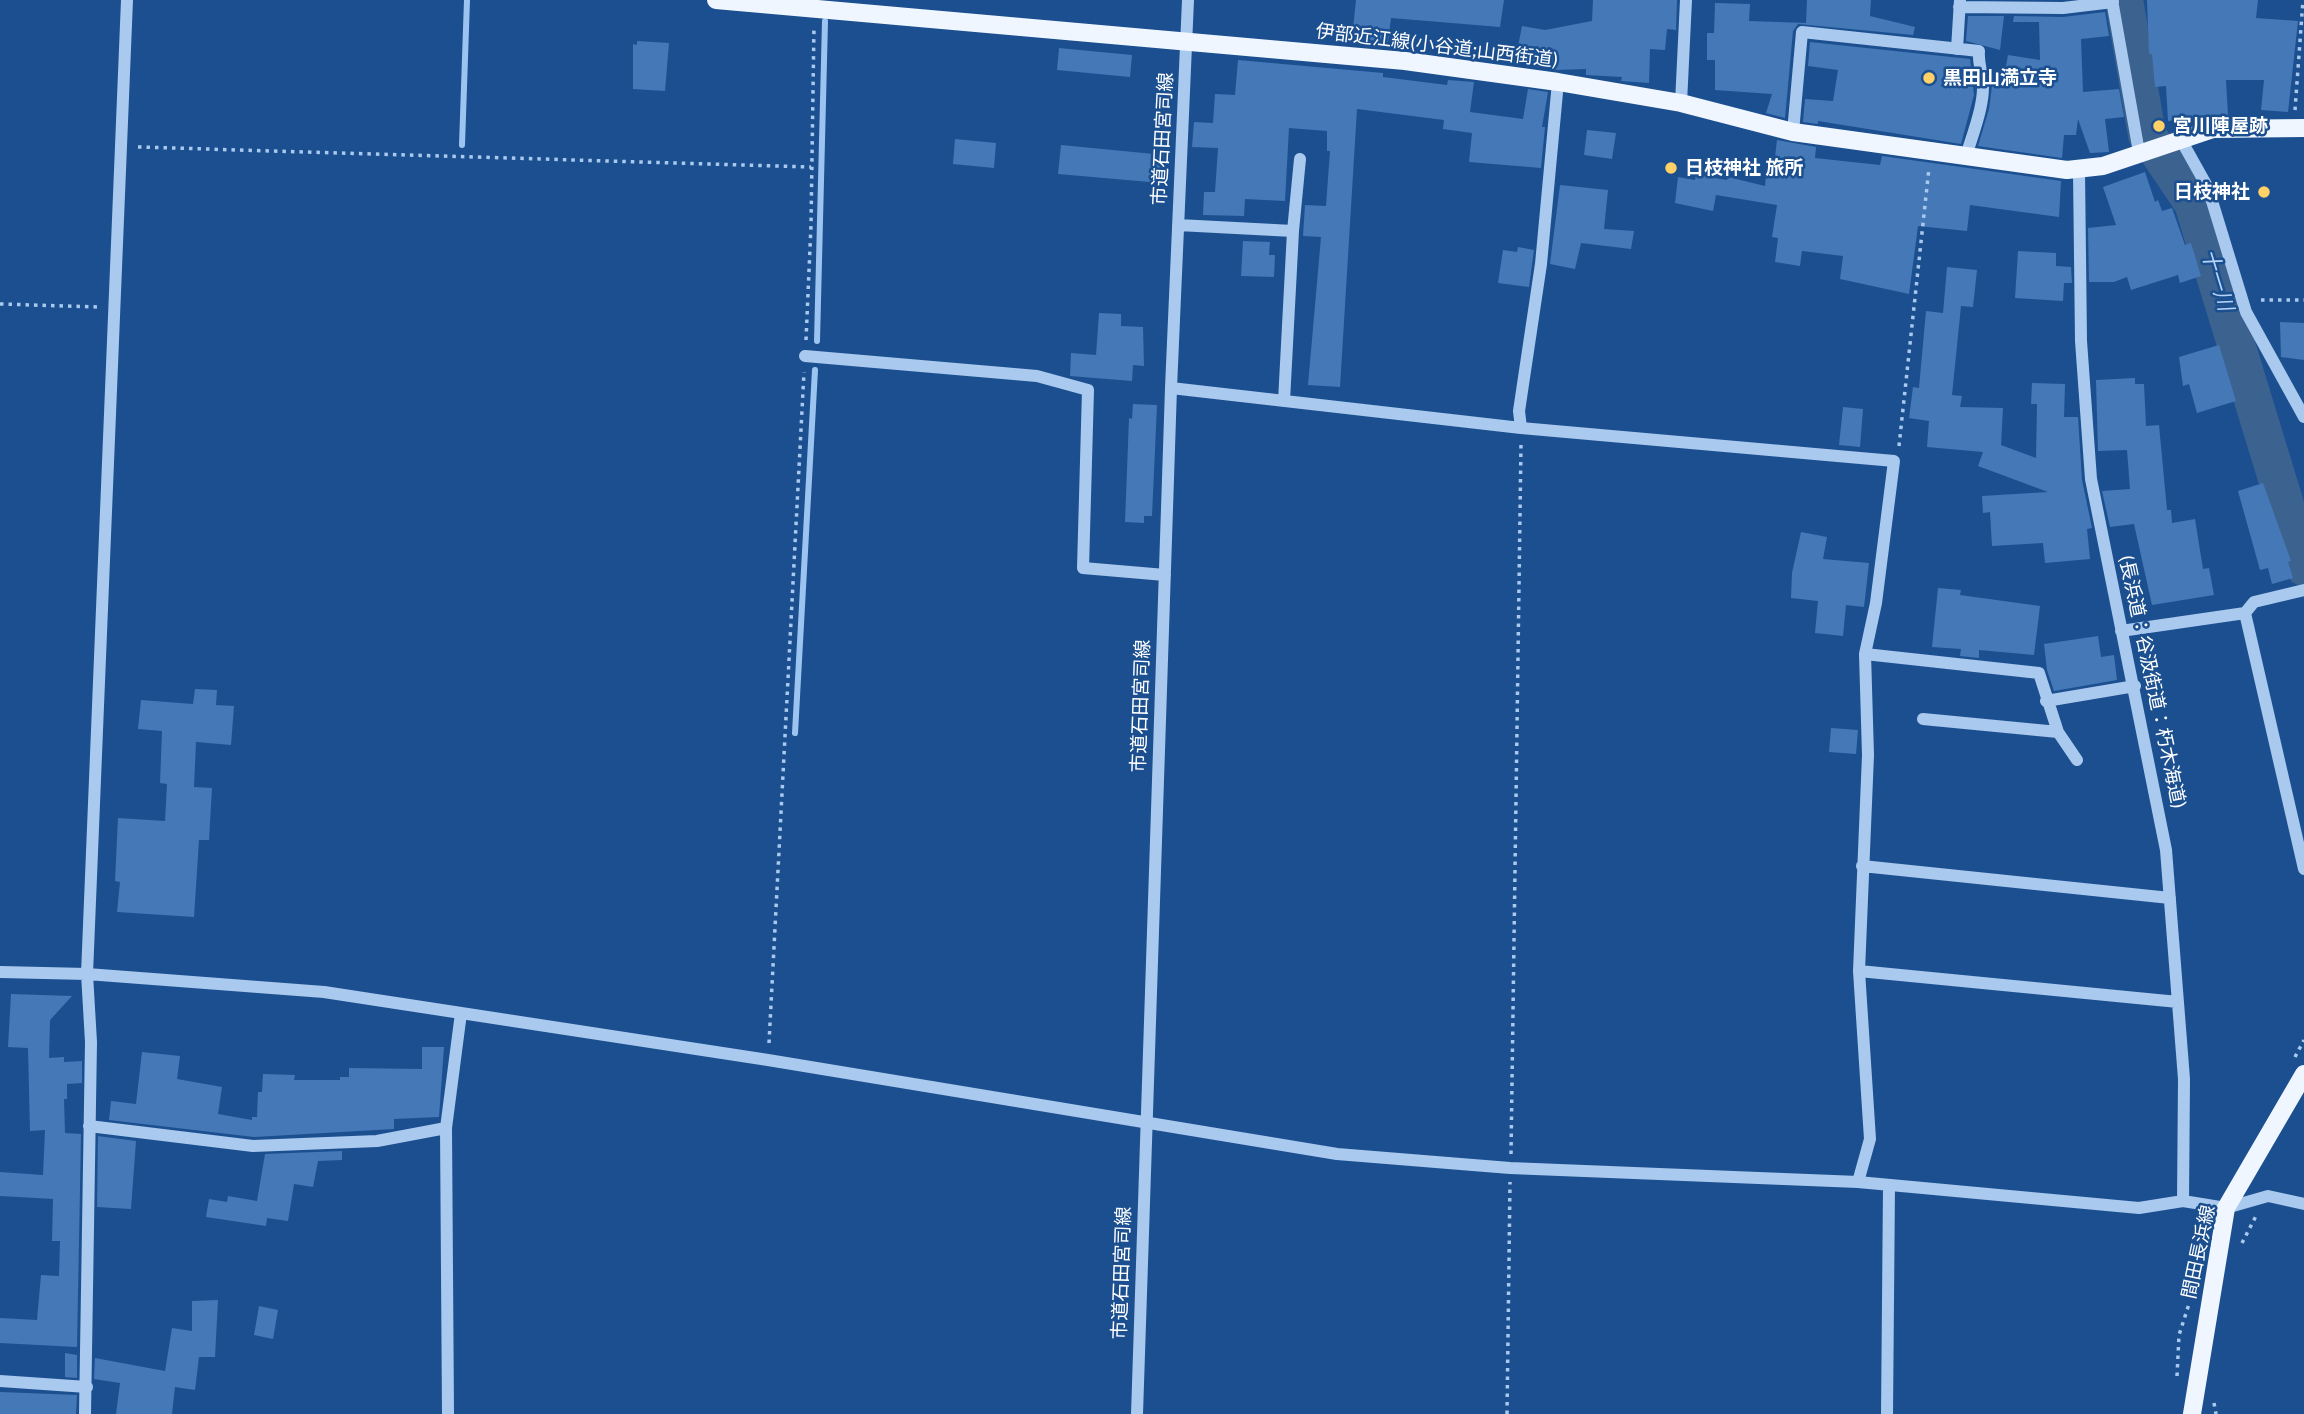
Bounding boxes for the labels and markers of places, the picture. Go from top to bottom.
place label: 黒田山満立寺 [1943,67,2057,89]
marker: 黒田山満立寺 [1921,70,1937,86]
place label: 宮川陣屋跡 [2173,115,2268,137]
marker: 宮川陣屋跡 [2151,118,2167,134]
place label: 日枝神社 旅所 [1685,157,1803,179]
marker: 日枝神社 旅所 [1663,160,1679,176]
place label: 日枝神社 [2174,181,2250,203]
marker: 日枝神社 [2256,184,2272,200]

